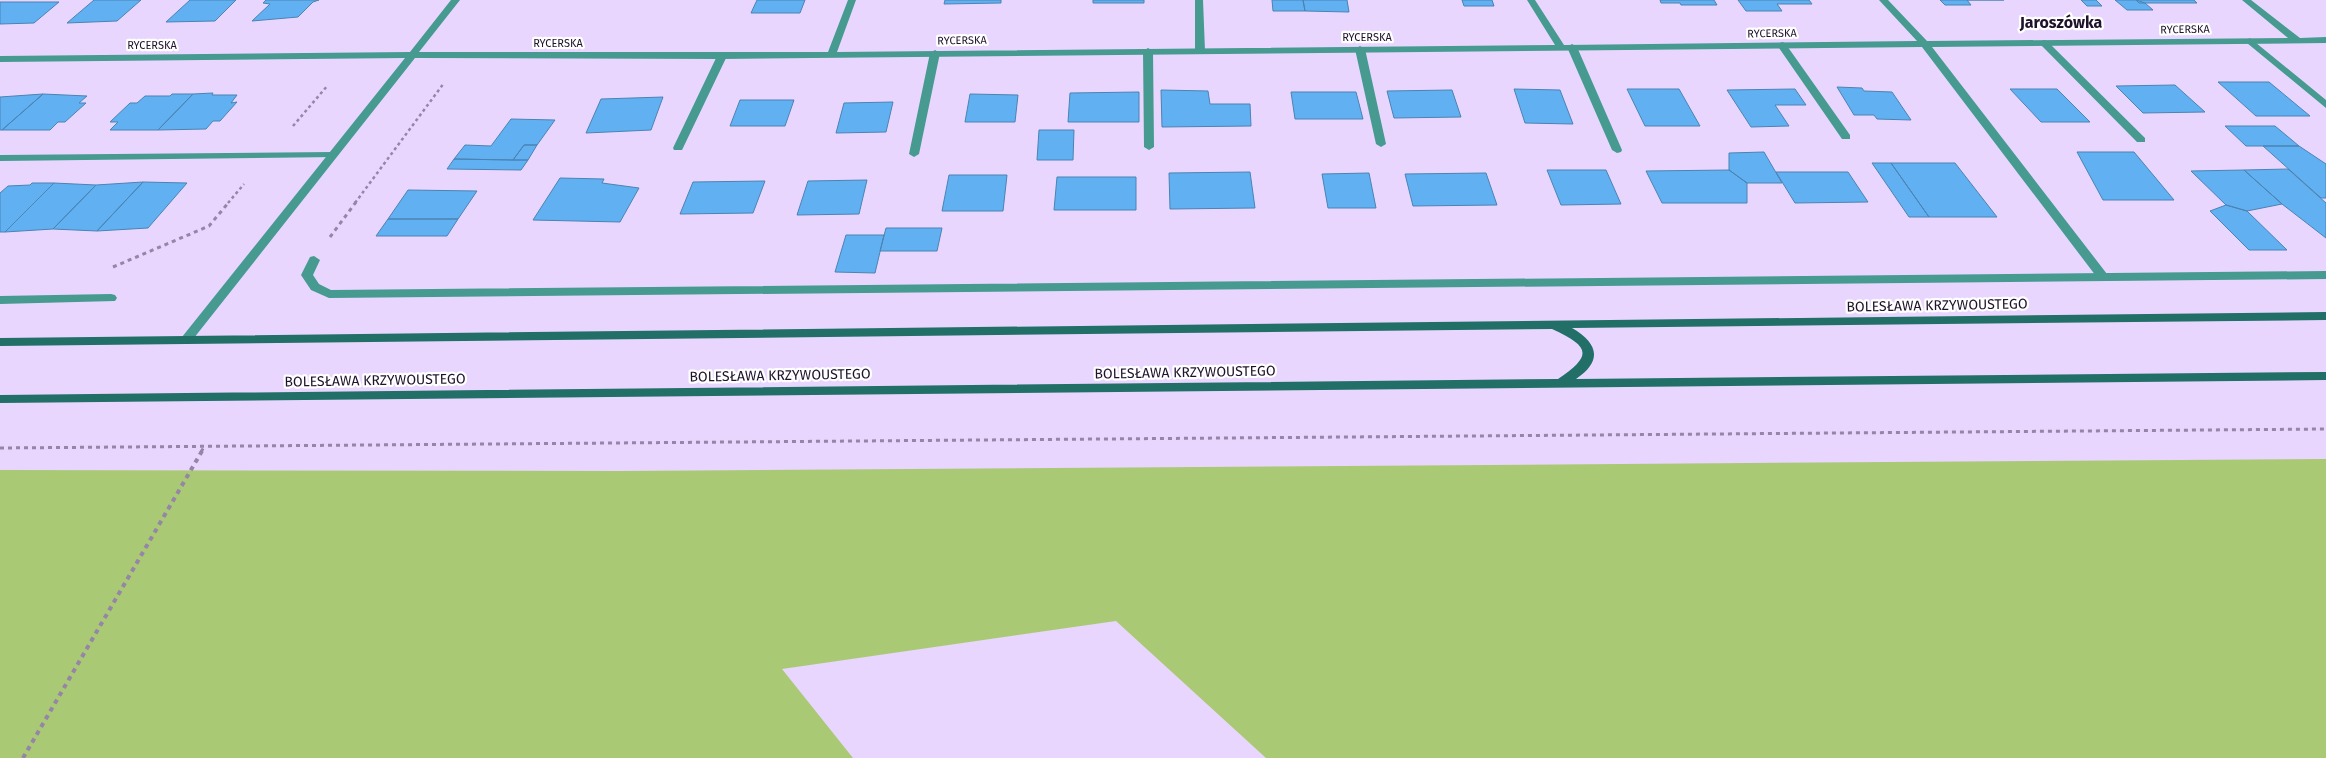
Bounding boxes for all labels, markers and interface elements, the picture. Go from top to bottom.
district label: Jaroszówka [2019,13,2103,32]
street label: RYCERSKA [2160,23,2211,36]
street label: RYCERSKA [1747,27,1798,40]
street label: RYCERSKA [1342,31,1392,44]
street label: RYCERSKA [937,34,988,47]
street label: RYCERSKA [533,37,583,50]
street label: RYCERSKA [127,39,177,52]
street label: BOLESŁAWA KRZYWOUSTEGO [1846,295,2028,316]
street label: BOLESŁAWA KRZYWOUSTEGO [1094,362,1276,383]
street label: BOLESŁAWA KRZYWOUSTEGO [689,365,871,386]
street label: BOLESŁAWA KRZYWOUSTEGO [284,370,466,391]

